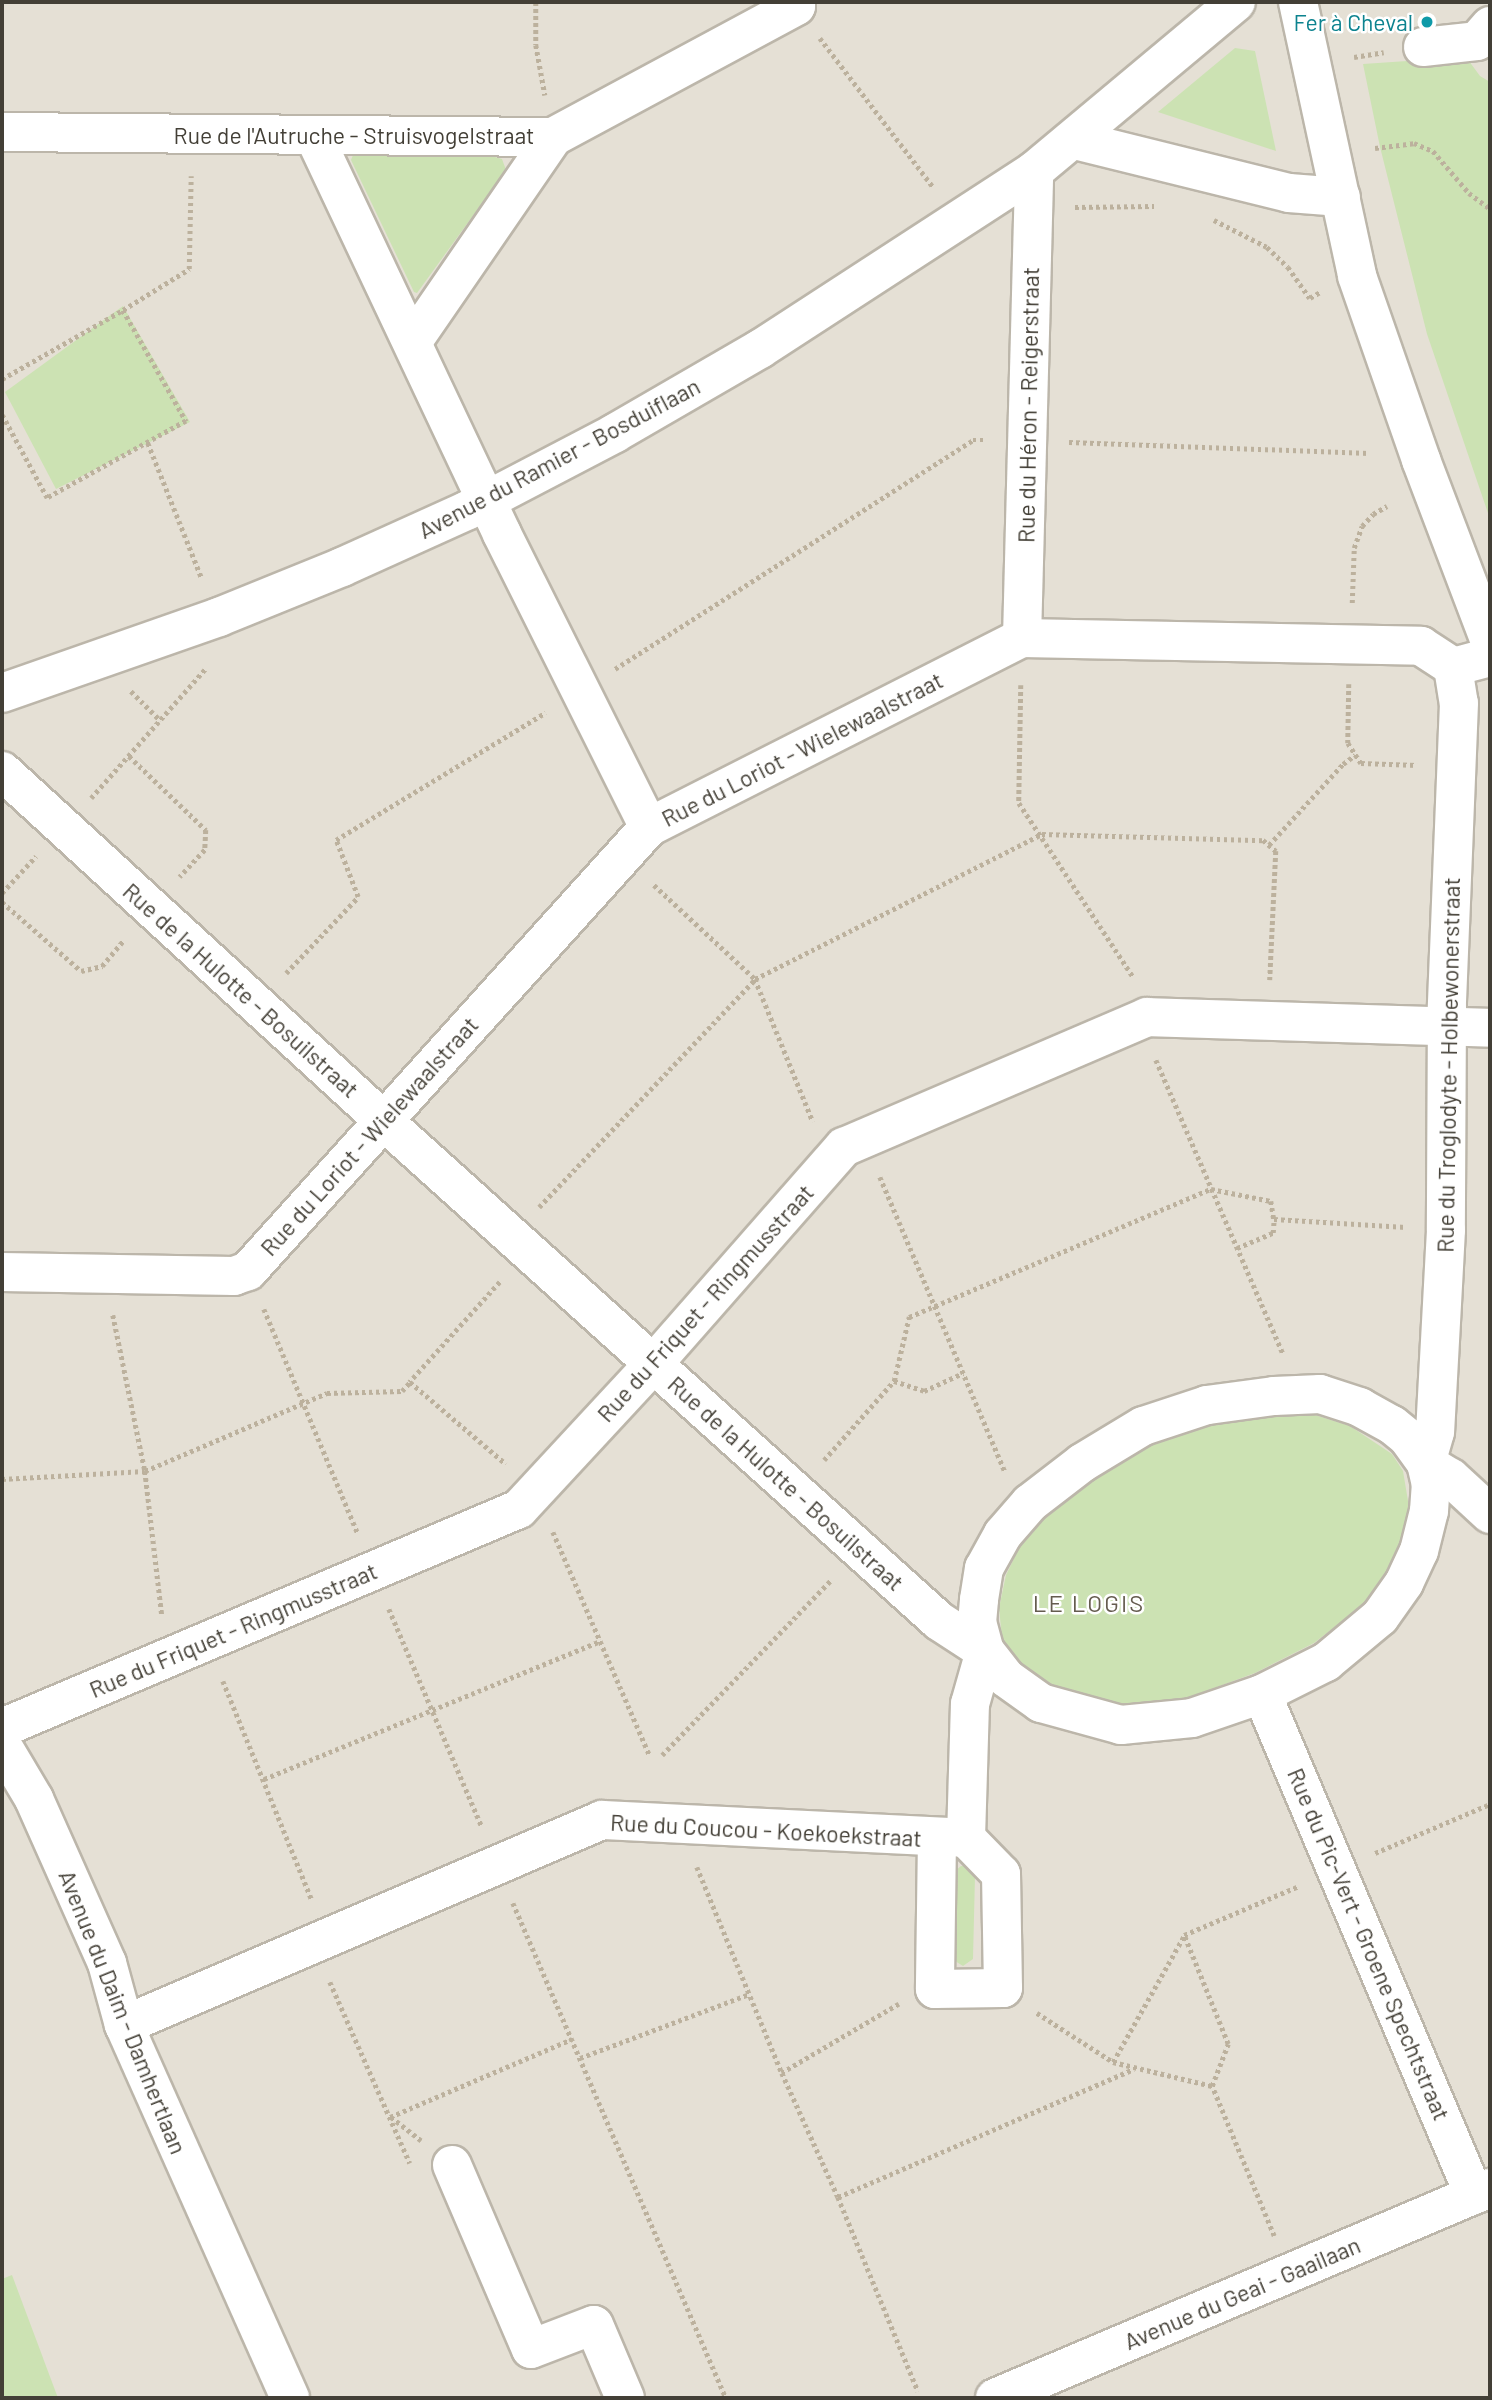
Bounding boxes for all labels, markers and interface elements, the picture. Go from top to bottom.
place label: Fer à Cheval [1293,8,1413,36]
marker: Fer à Cheval [1419,14,1435,30]
street label: Rue de l'Autruche - Struisvogelstraat [174,121,534,149]
street label: Rue du Héron - Reigerstraat [1012,267,1044,543]
street label: Avenue du Ramier - Bosduiflaan [413,372,705,544]
street label: Rue du Loriot - Wielewaalstraat [657,666,947,832]
street label: Rue de la Hulotte - Bosuilstraat [118,877,364,1103]
street label: Rue du Troglodyte - Holbewonerstraat [1431,877,1465,1253]
street label: Rue du Loriot - Wielewaalstraat [254,1011,484,1261]
street label: Rue du Friquet - Ringmusstraat [591,1179,819,1427]
street label: Rue de la Hulotte - Bosuilstraat [663,1370,909,1596]
street label: Rue du Friquet - Ringmusstraat [85,1557,381,1703]
district label: LE LOGIS [1034,1589,1144,1617]
street label: Rue du Pic-Vert - Groene Spechtstraat [1282,1764,1456,2124]
street label: Rue du Coucou - Koekoekstraat [610,1808,922,1852]
street label: Avenue du Daim - Damhertlaan [53,1866,193,2158]
street label: Avenue du Geai - Gaailaan [1120,2231,1364,2355]

